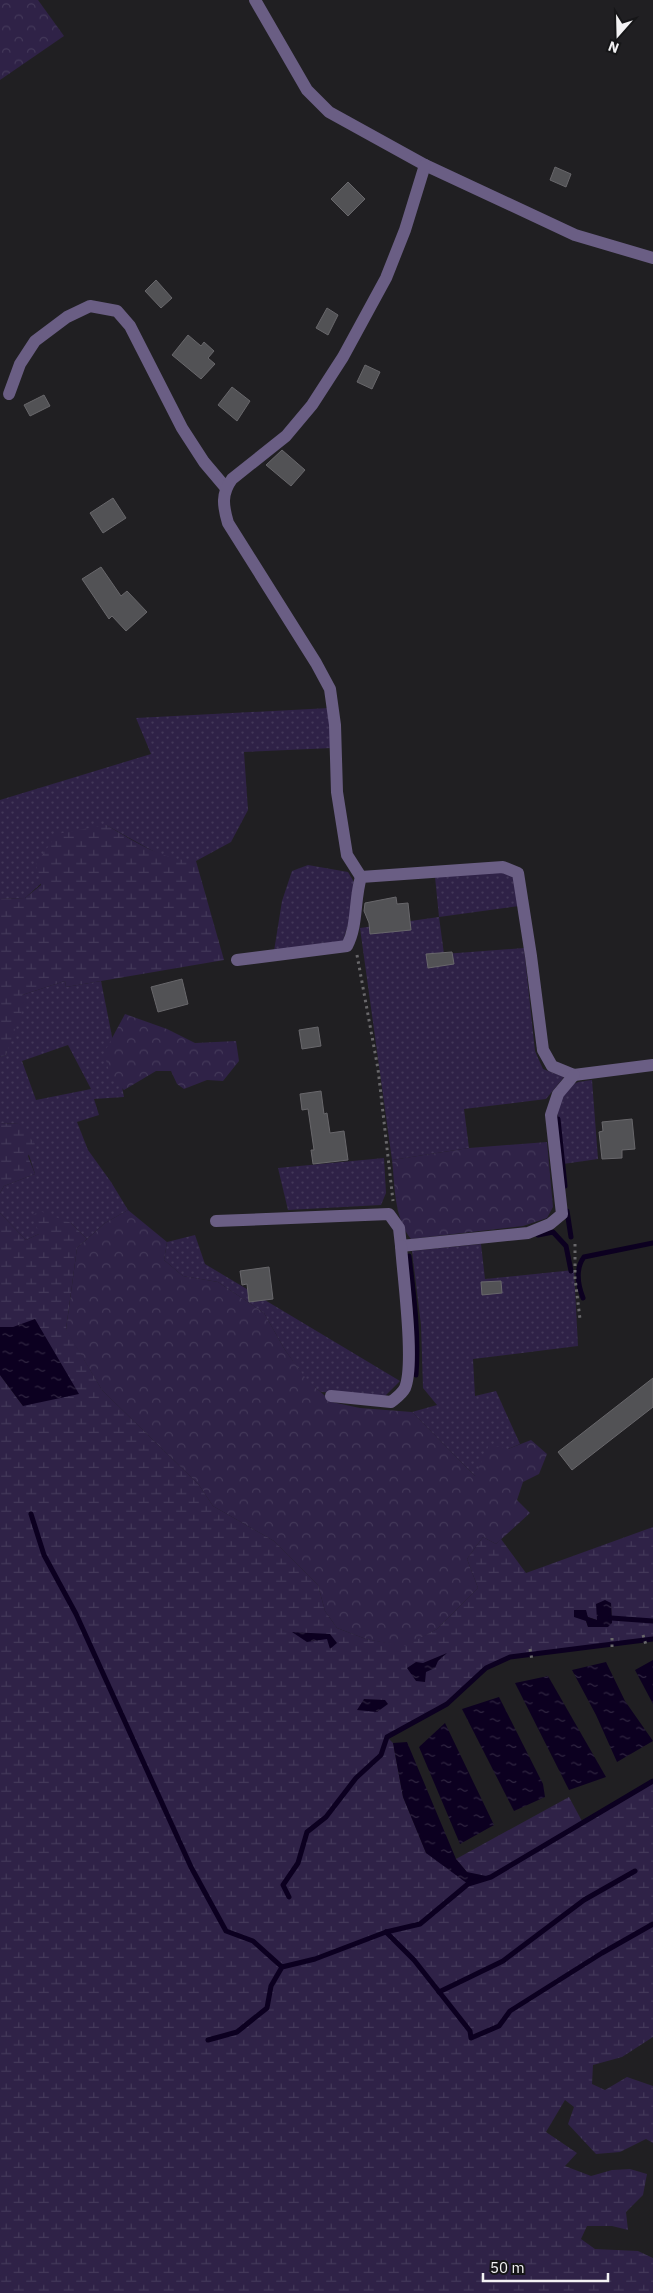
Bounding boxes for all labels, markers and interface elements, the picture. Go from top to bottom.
north arrow [593,10,643,60]
text: N [606,37,621,57]
scale bar [483,2250,608,2282]
text: 50 m [490,2258,525,2277]

